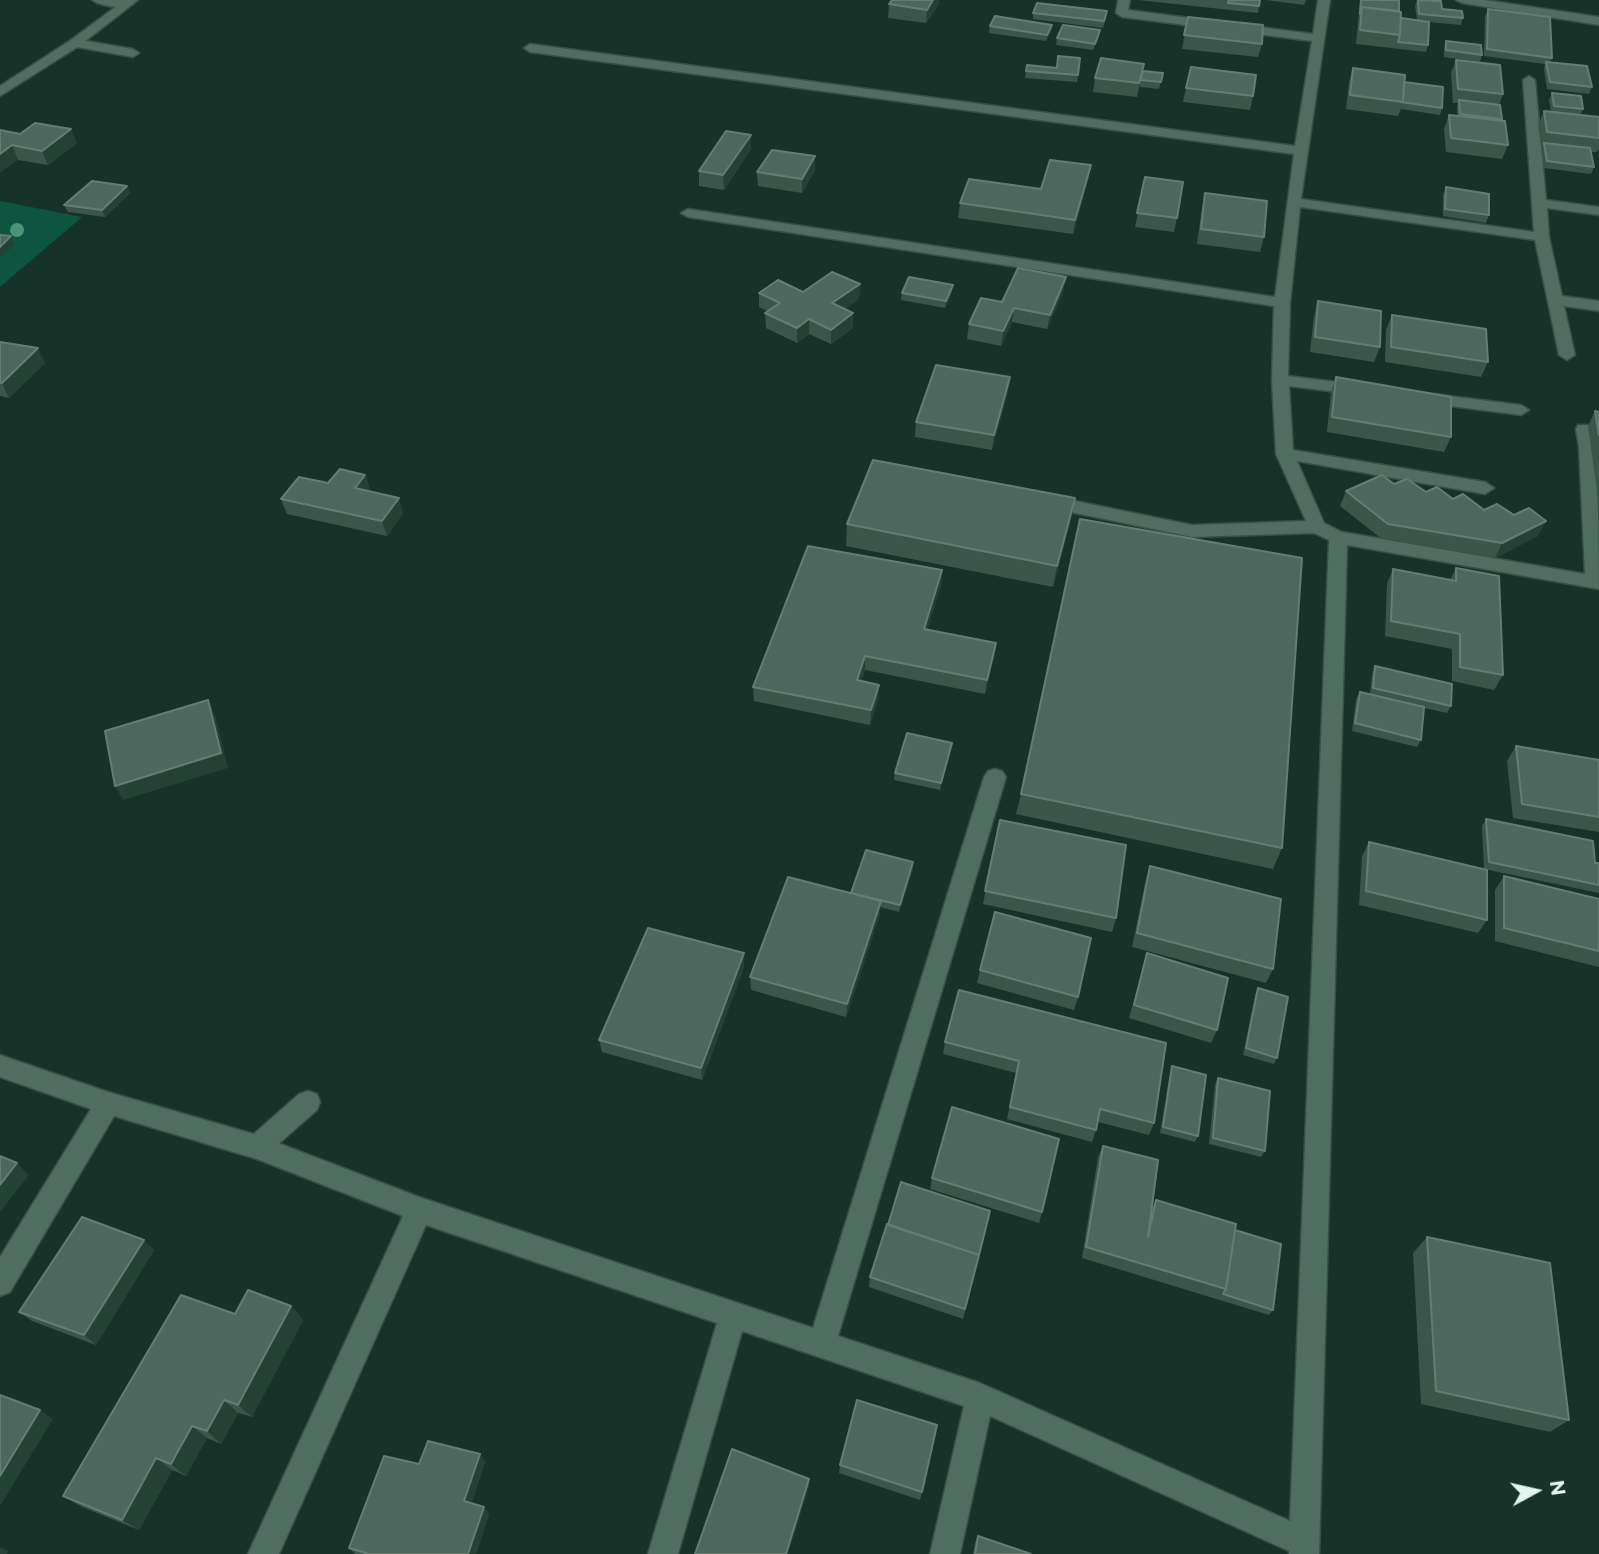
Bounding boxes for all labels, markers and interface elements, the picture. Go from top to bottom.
north arrow [1501,1456,1571,1526]
text: N [1545,1479,1570,1497]

